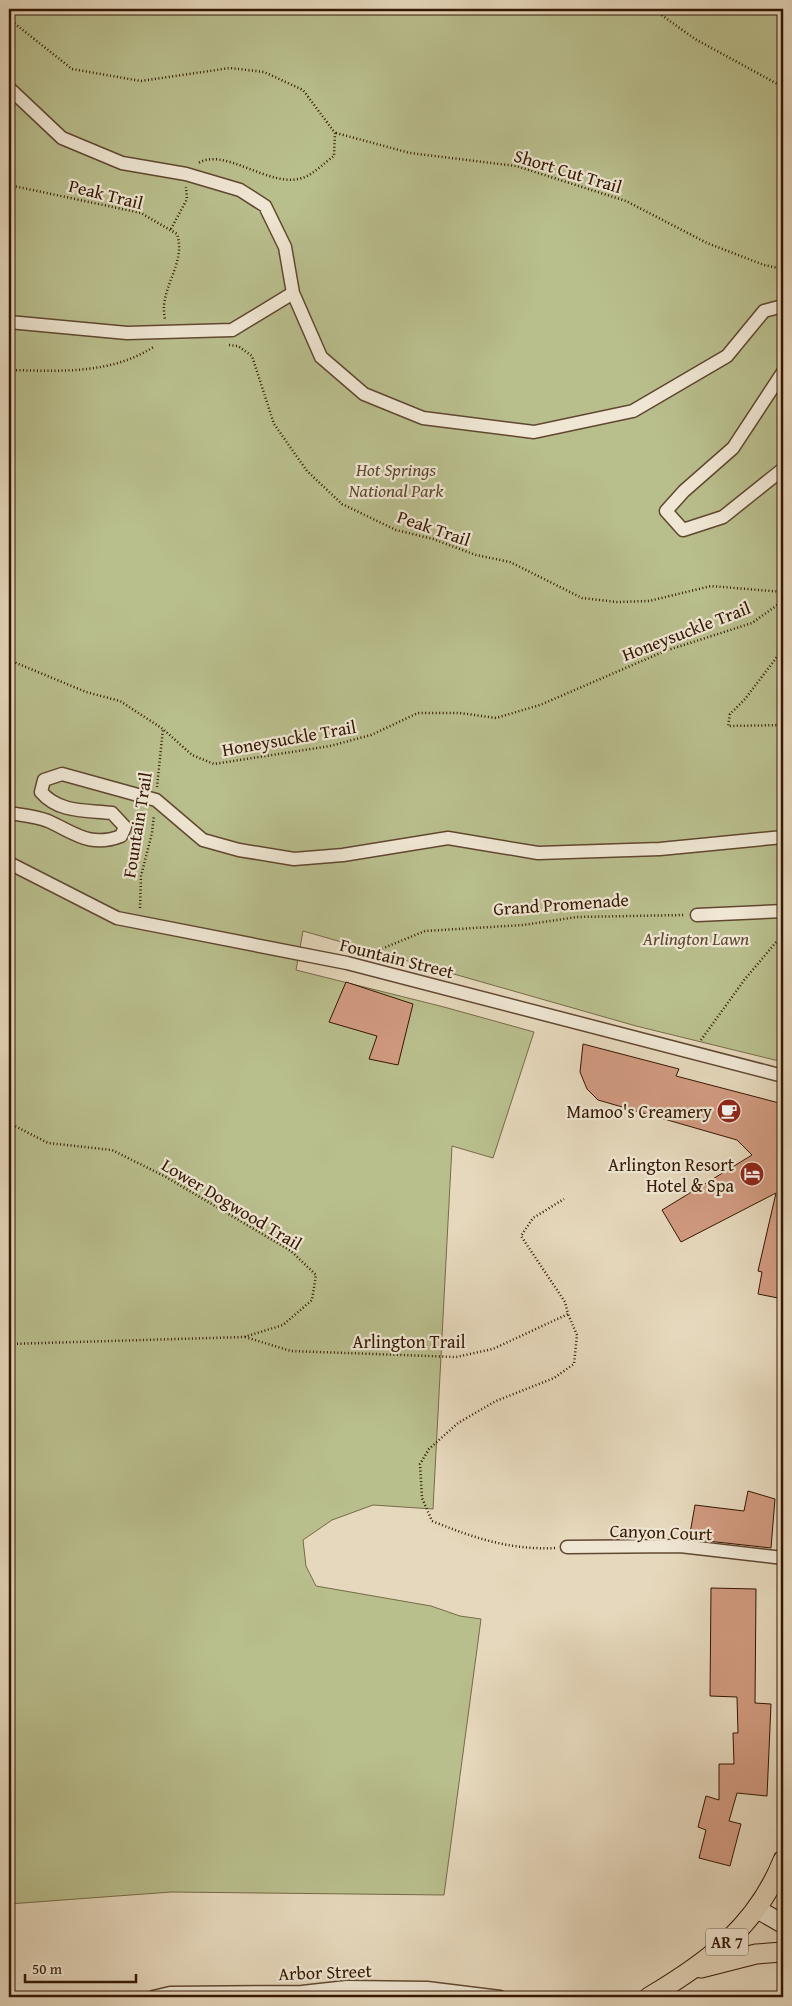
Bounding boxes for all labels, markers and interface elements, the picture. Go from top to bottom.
street label: Short Cut Trail [511,142,625,200]
street label: Peak Trail [66,172,146,216]
park label: Hot Springs National Park [348,456,444,504]
street label: Peak Trail [394,503,474,553]
street label: Honeysuckle Trail [618,594,754,668]
street label: Honeysuckle Trail [220,713,358,763]
street label: Fountain Trail [115,770,159,880]
street label: Grand Promenade [492,886,630,922]
park label: Arlington Lawn [642,925,749,952]
street label: Fountain Street [337,931,457,985]
place label: Mamoo's Creamery [567,1098,712,1125]
cafe icon: Mamoo's Creamery [716,1098,742,1124]
street label: Lower Dogwood Trail [157,1151,307,1257]
place label: Arlington Resort Hotel & Spa [608,1151,735,1199]
hotel icon: Arlington Resort Hotel & Spa [739,1161,765,1187]
street label: Arlington Trail [352,1328,466,1355]
street label: Canyon Court [609,1517,713,1547]
road number: AR 7 [706,1928,748,1955]
scale bar [25,1951,136,1983]
street label: Arbor Street [278,1957,373,1987]
text: 50 m [32,1958,63,1979]

